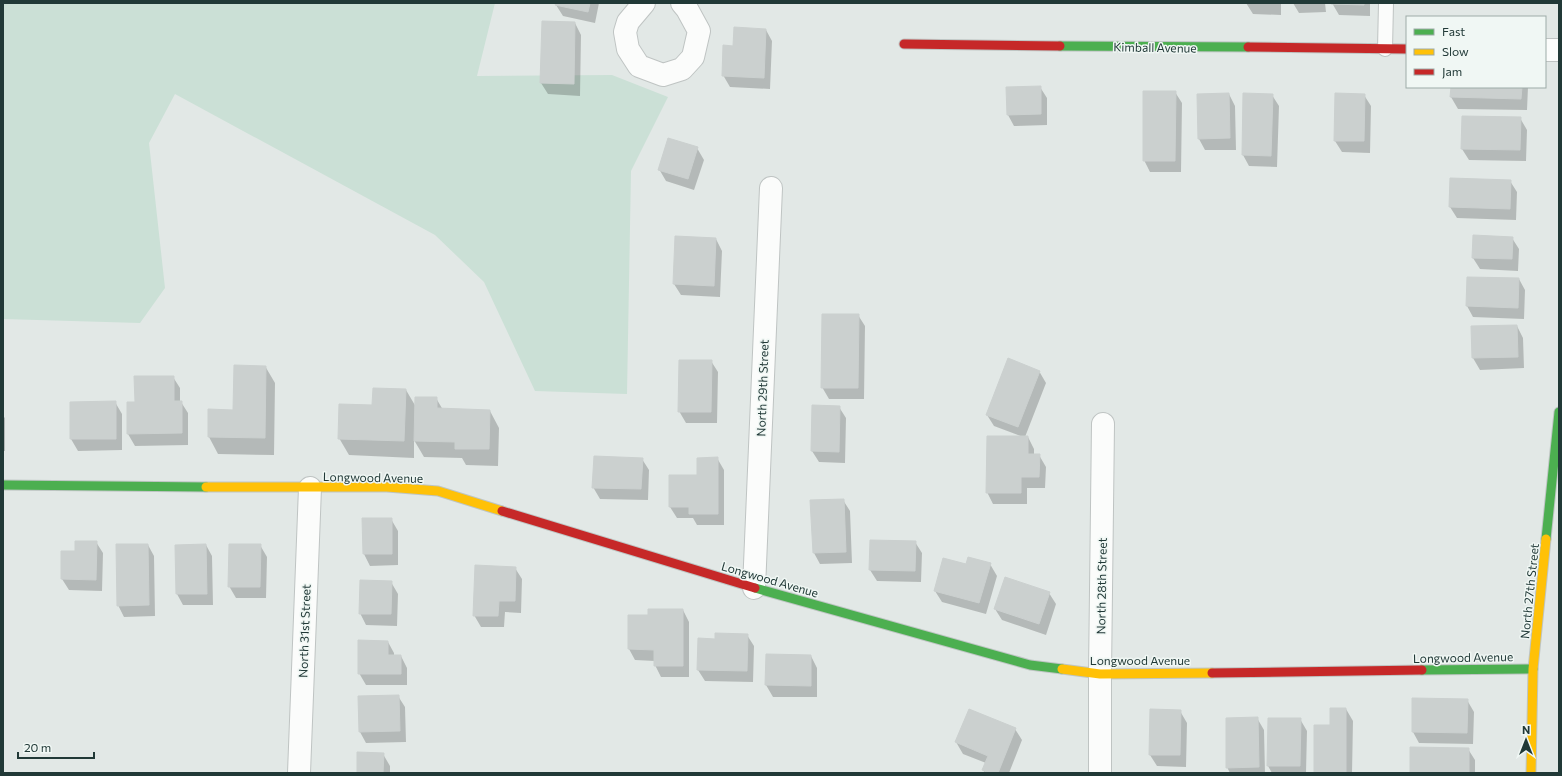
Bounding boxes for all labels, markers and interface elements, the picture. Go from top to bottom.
legend [1406,16,1546,88]
text: Fast [1442,24,1465,38]
street label: Kimball Avenue [1113,39,1197,55]
text: Slow [1442,44,1469,58]
text: Jam [1442,64,1462,79]
street label: North 29th Street [753,339,771,437]
street label: Longwood Avenue [323,469,423,485]
street label: North 28th Street [1093,537,1109,635]
street label: North 27th Street [1517,542,1541,640]
street label: Longwood Avenue [720,558,820,600]
street label: North 31st Street [295,584,313,678]
street label: Longwood Avenue [1413,649,1513,665]
street label: Longwood Avenue [1090,653,1190,667]
north arrow [1506,720,1546,760]
text: N [1522,723,1530,736]
scale bar [18,734,94,760]
text: 20 m [24,740,51,754]

